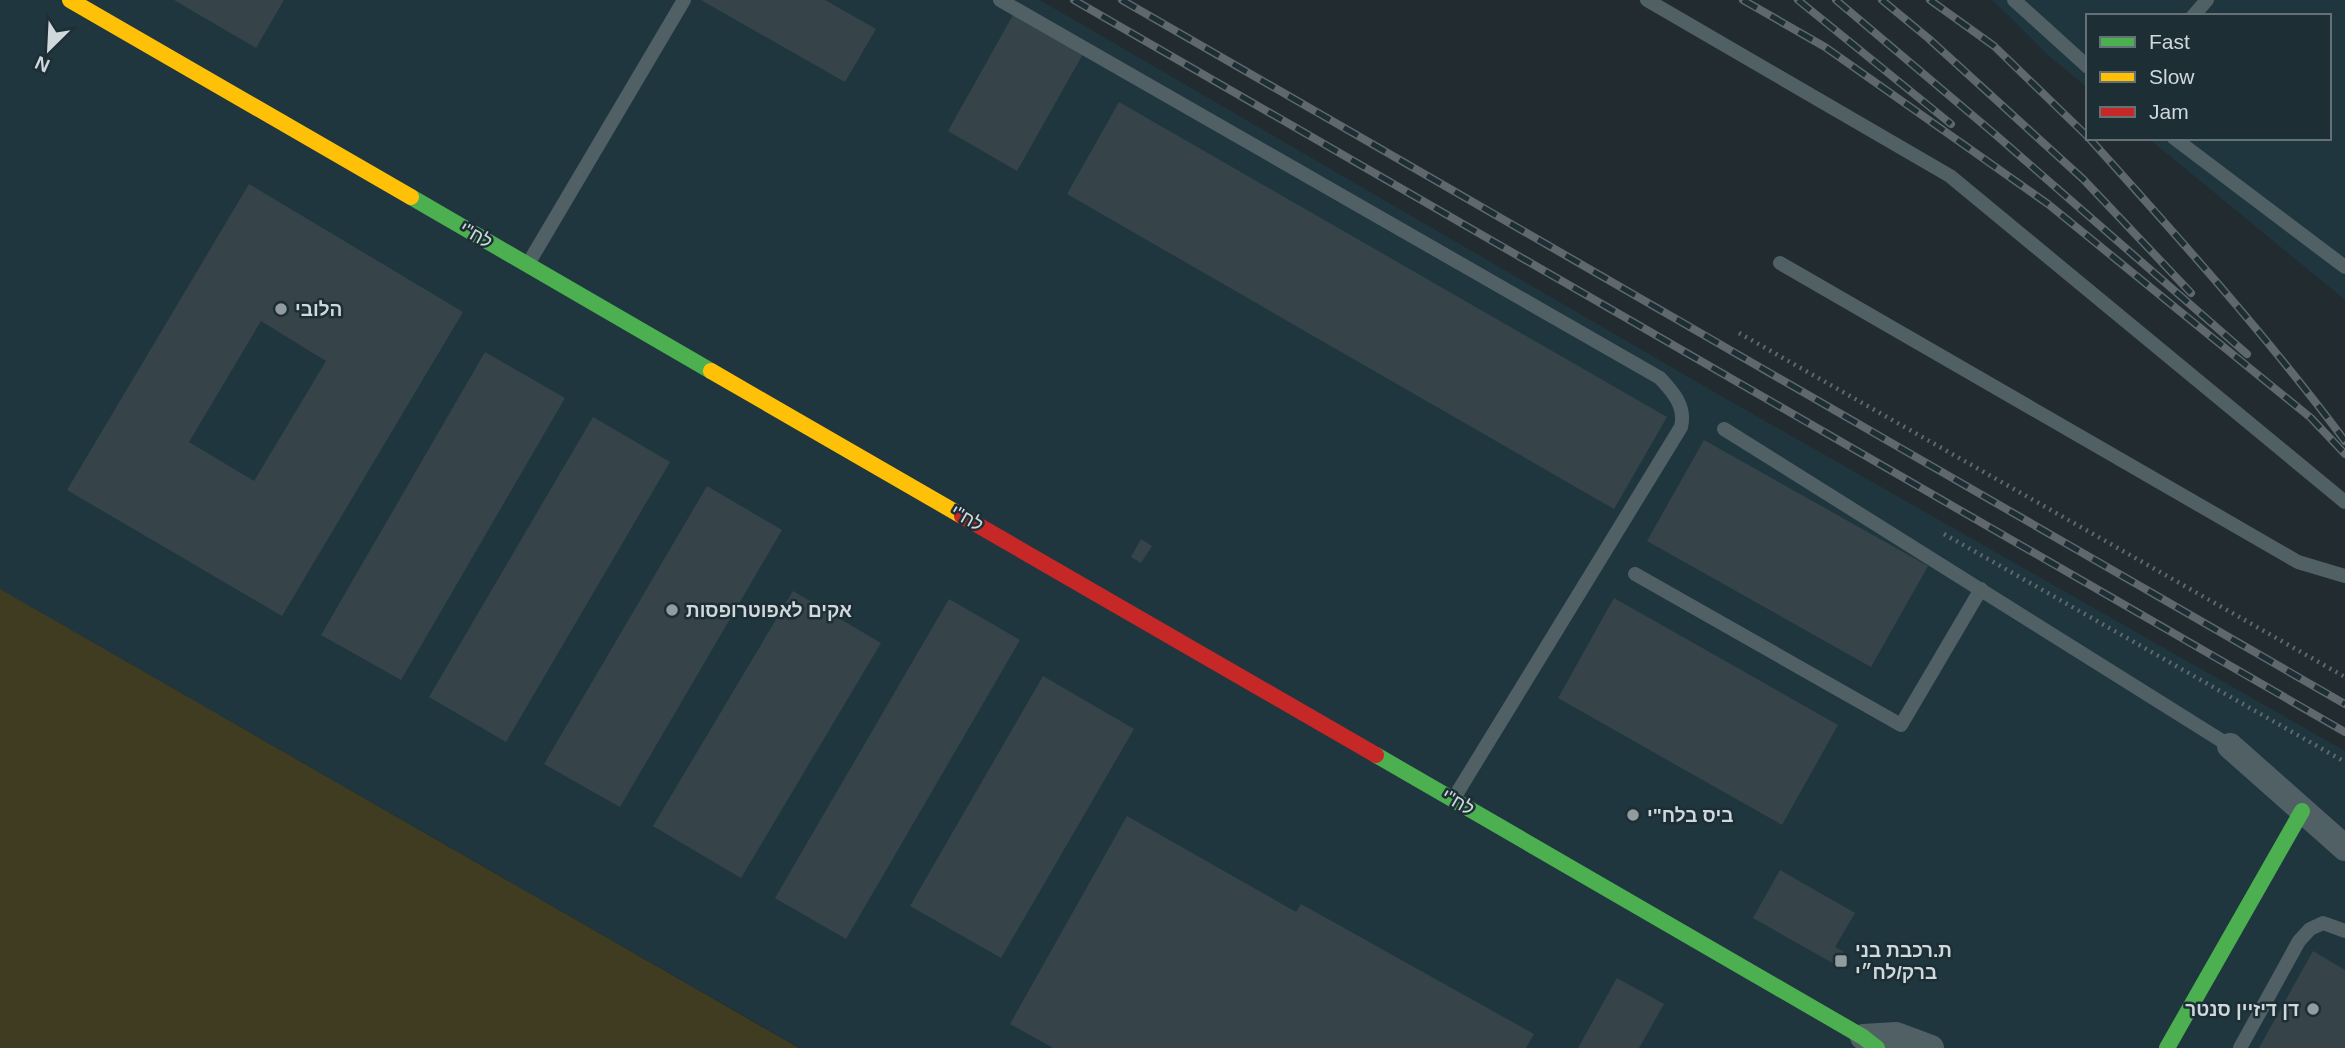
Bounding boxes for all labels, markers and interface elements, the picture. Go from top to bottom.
north arrow [14,14,84,84]
legend [2086,14,2331,140]
text: Fast [2149,30,2190,53]
text: N [32,52,53,76]
text: Slow [2149,65,2195,88]
text: Jam [2149,100,2189,123]
street label: לח"י [456,217,496,253]
place label: הלובי [295,299,342,320]
marker: הלובי [273,301,289,317]
street label: לח"י [947,500,987,536]
place label: אקים לאפוטרופסות [686,600,852,621]
marker: אקים לאפוטרופסות [664,602,680,618]
street label: לח"י [1438,784,1478,820]
place label: ביס בלח"י [1647,805,1733,826]
marker: ביס בלח"י [1625,807,1641,823]
place label: ת.רכבת בני ברק/לח״י [1855,940,1952,983]
marker: ת.רכבת בני ברק/לח״י [1833,953,1849,969]
place label: דן דיזיין סנטר [2185,999,2299,1020]
marker: דן דיזיין סנטר [2305,1001,2321,1017]

